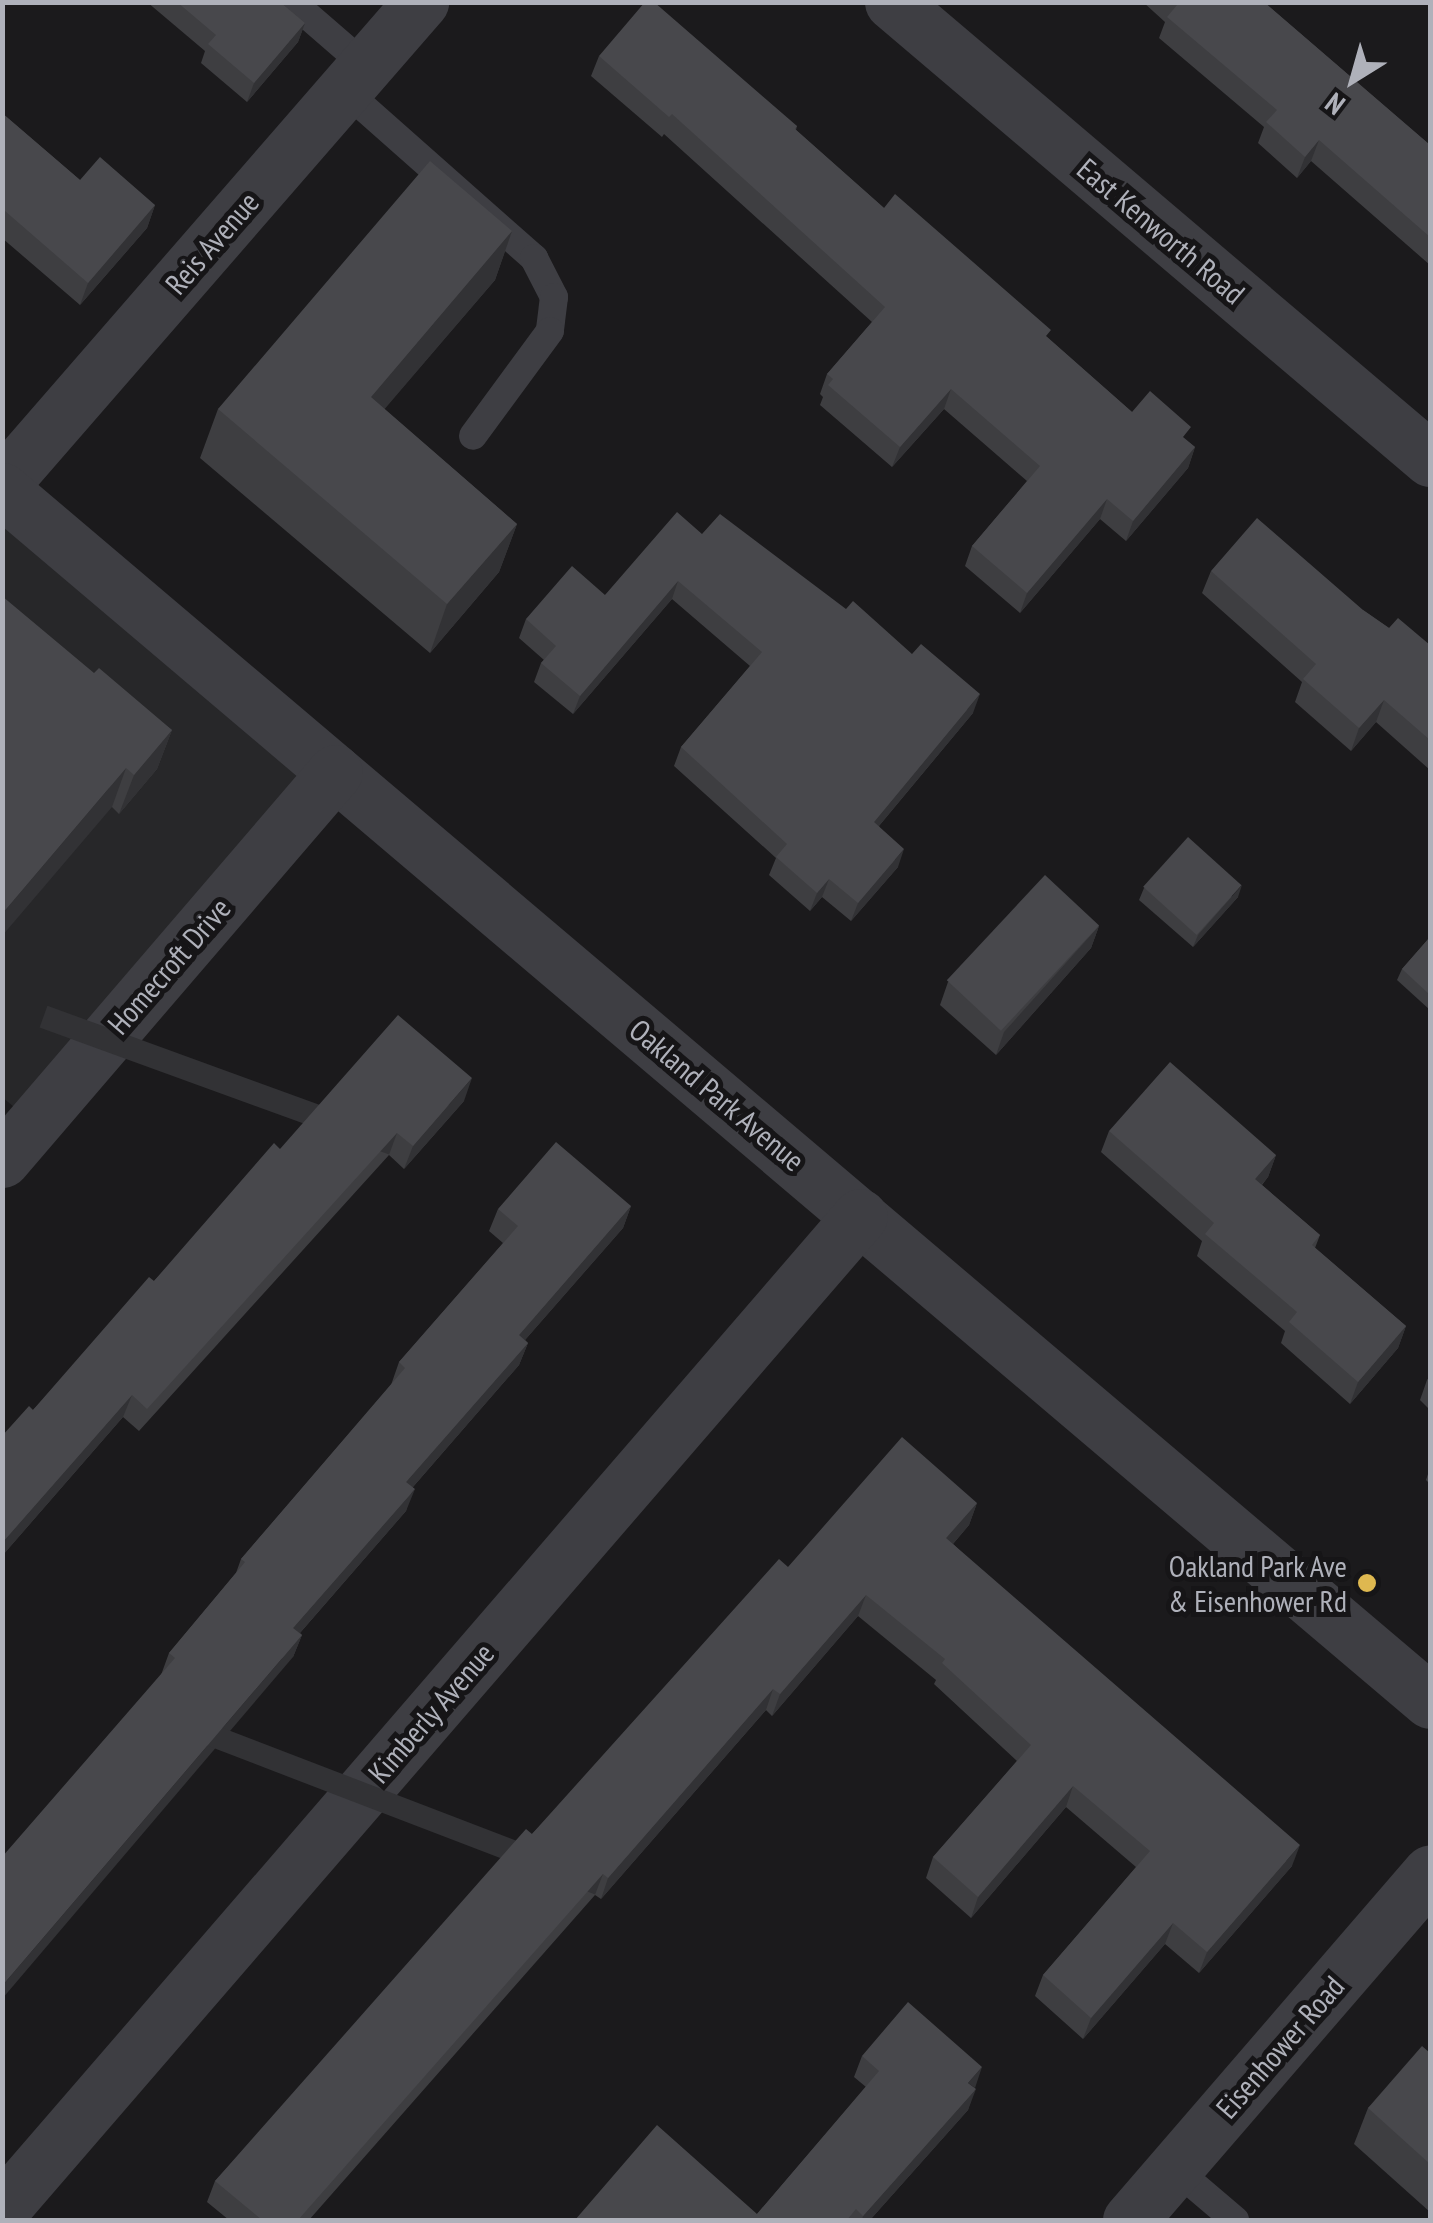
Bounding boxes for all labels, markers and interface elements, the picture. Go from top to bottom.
north arrow [1303,30,1403,130]
text: N [1317,85,1352,124]
street label: East Kenworth Road [1070,151,1252,311]
street label: Reis Avenue [158,184,266,302]
street label: Homecroft Drive [100,891,238,1041]
street label: Oakland Park Avenue [622,1011,812,1179]
place label: Oakland Park Ave & Eisenhower Rd [1167,1548,1347,1618]
marker: Oakland Park Ave & Eisenhower Rd [1356,1572,1378,1594]
street label: Kimberly Avenue [360,1635,502,1791]
street label: Eisenhower Road [1209,1969,1351,2125]

